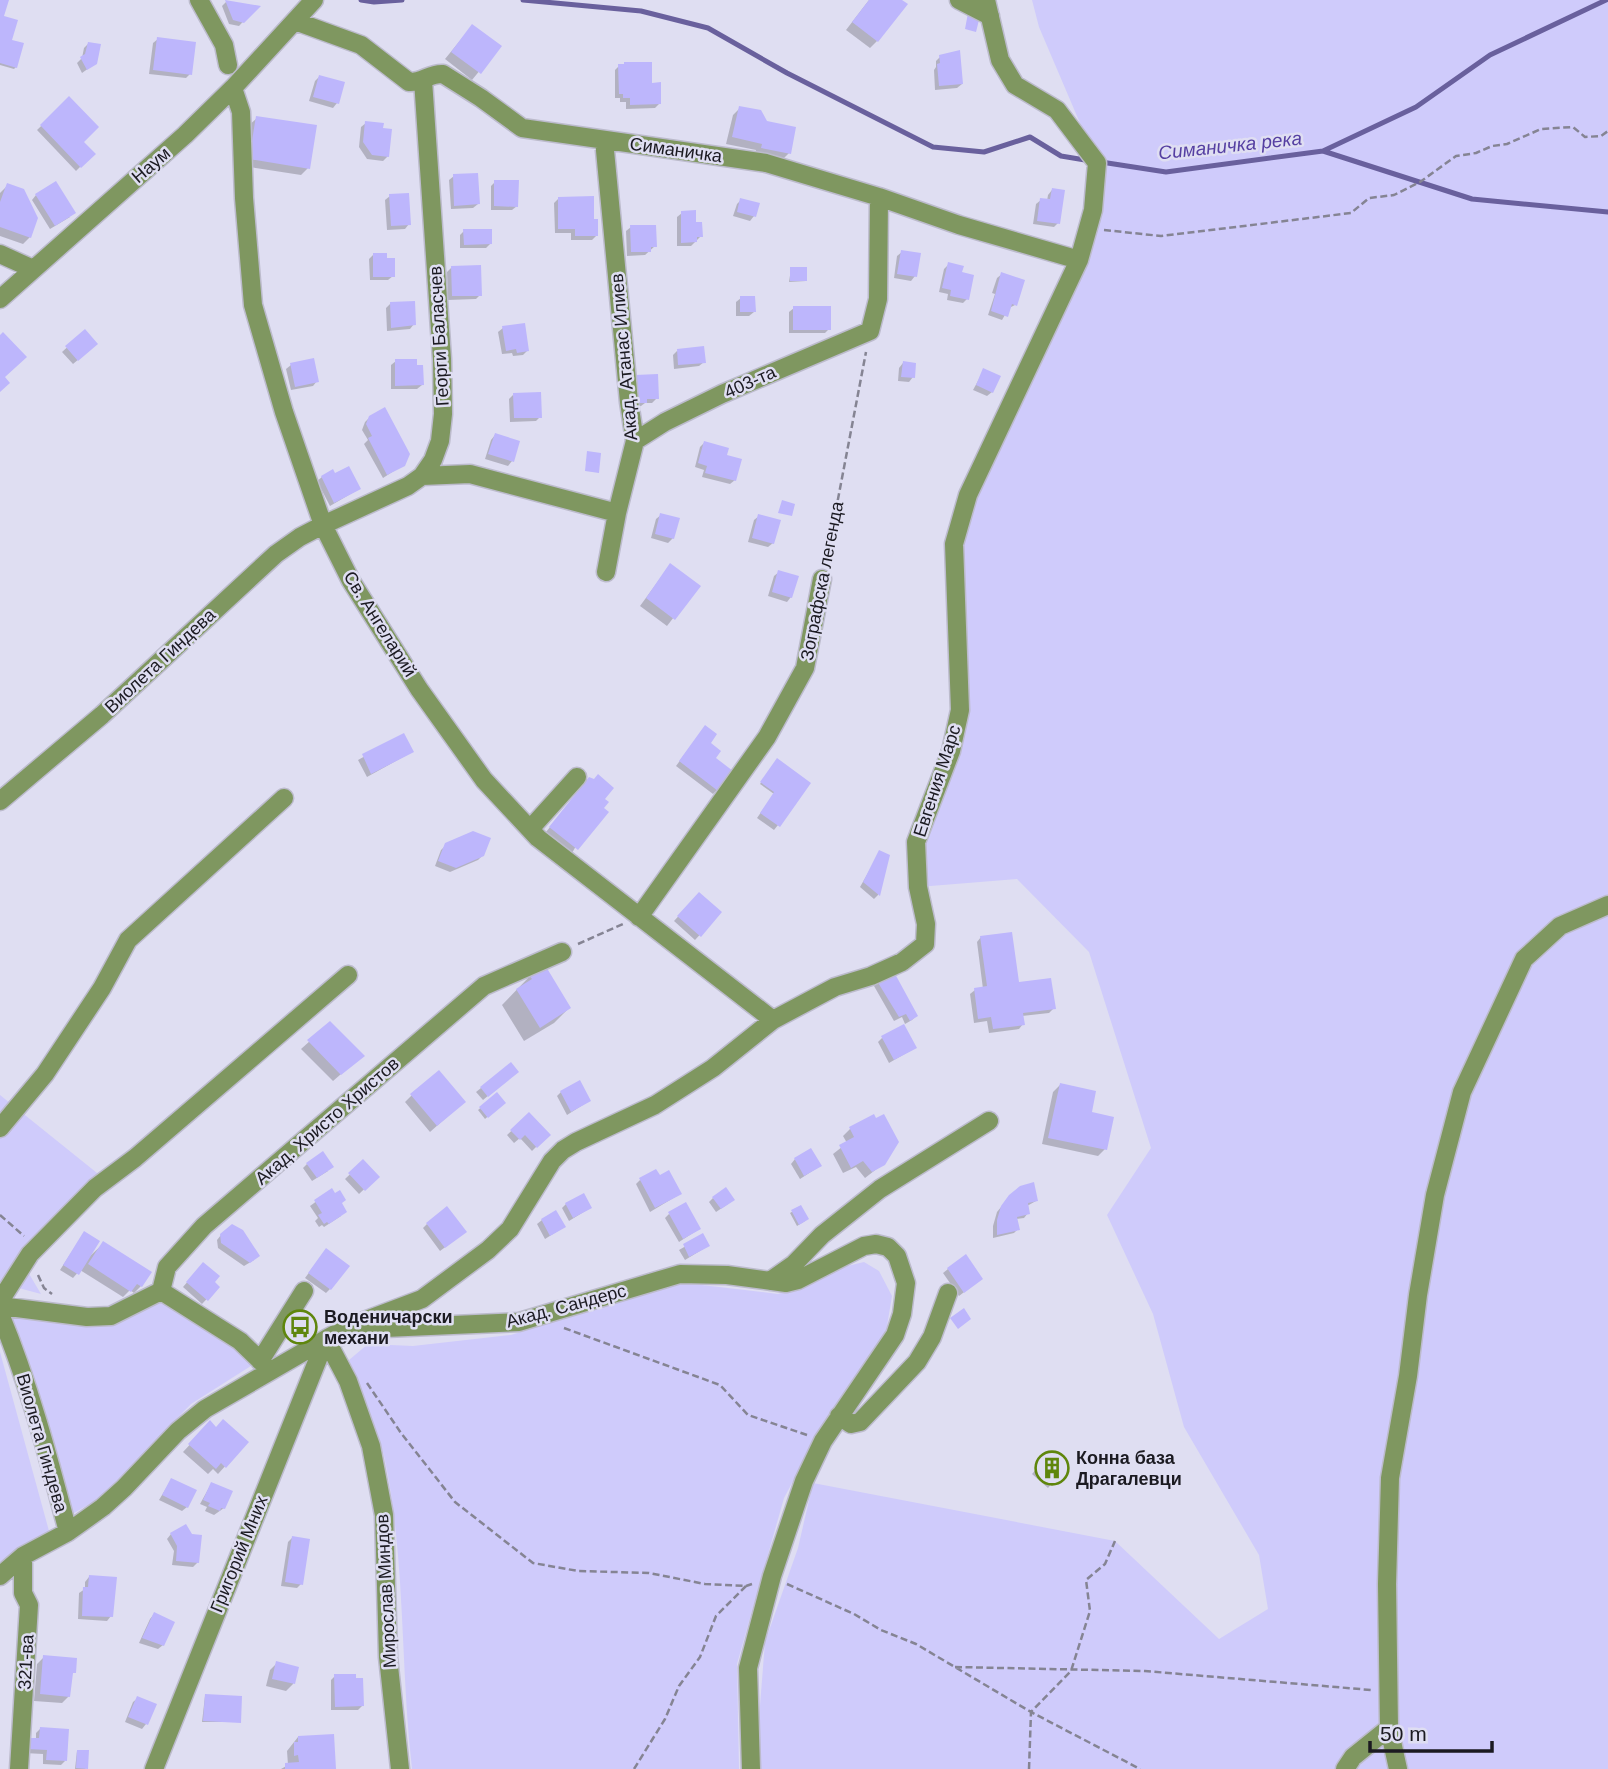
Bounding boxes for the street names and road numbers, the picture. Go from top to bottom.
street label: Симаничка [629,134,724,167]
street label: Наум [128,143,174,187]
street label: Георги Баласчев [425,265,453,407]
street label: Акад. Атанас Илиев [607,273,641,441]
street label: 403-та [721,361,780,402]
street label: Зографска легенда [797,499,847,662]
street label: Св. Ангеларий [340,568,420,680]
street label: Виолета Гиндева [101,604,220,717]
street label: Евгения Марс [909,722,965,840]
street label: Акад. Христо Христов [251,1053,403,1189]
street label: Акад. Сандерс [504,1280,628,1332]
street label: Виолета Гиндева [13,1371,72,1516]
street label: Григорий Мних [206,1493,272,1615]
street label: Мирослав Миндов [372,1513,400,1669]
street label: 321-ва [15,1633,37,1690]

